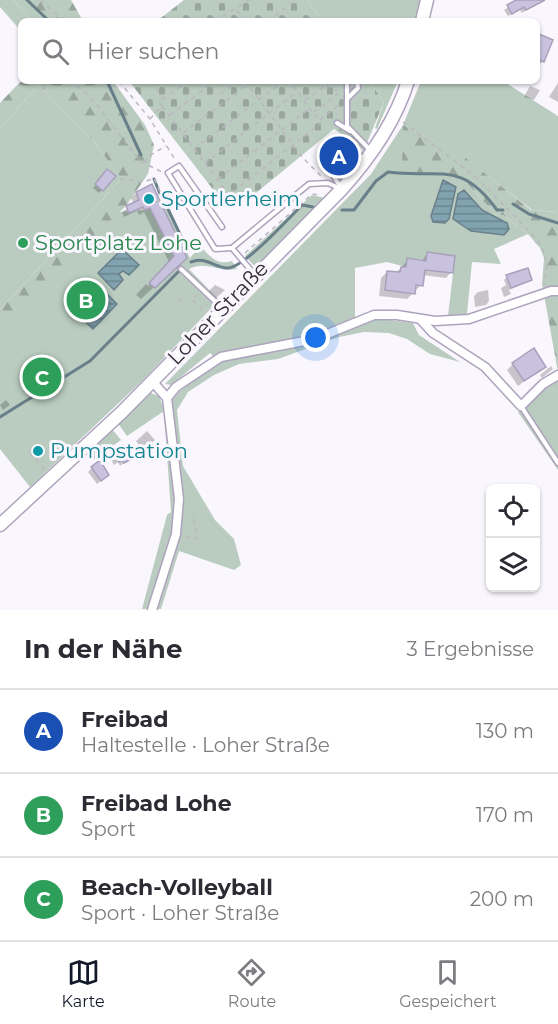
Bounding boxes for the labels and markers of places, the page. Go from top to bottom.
pin: A [320,134,358,178]
place label: Sportlerheim [161,186,300,211]
marker: Sportlerheim [142,192,156,206]
place label: Sportplatz Lohe [35,230,202,255]
marker: Sportplatz Lohe [16,236,30,250]
pin: B [66,278,106,322]
pin: C [22,354,62,400]
place label: Pumpstation [50,438,188,463]
marker: Pumpstation [31,444,45,458]

